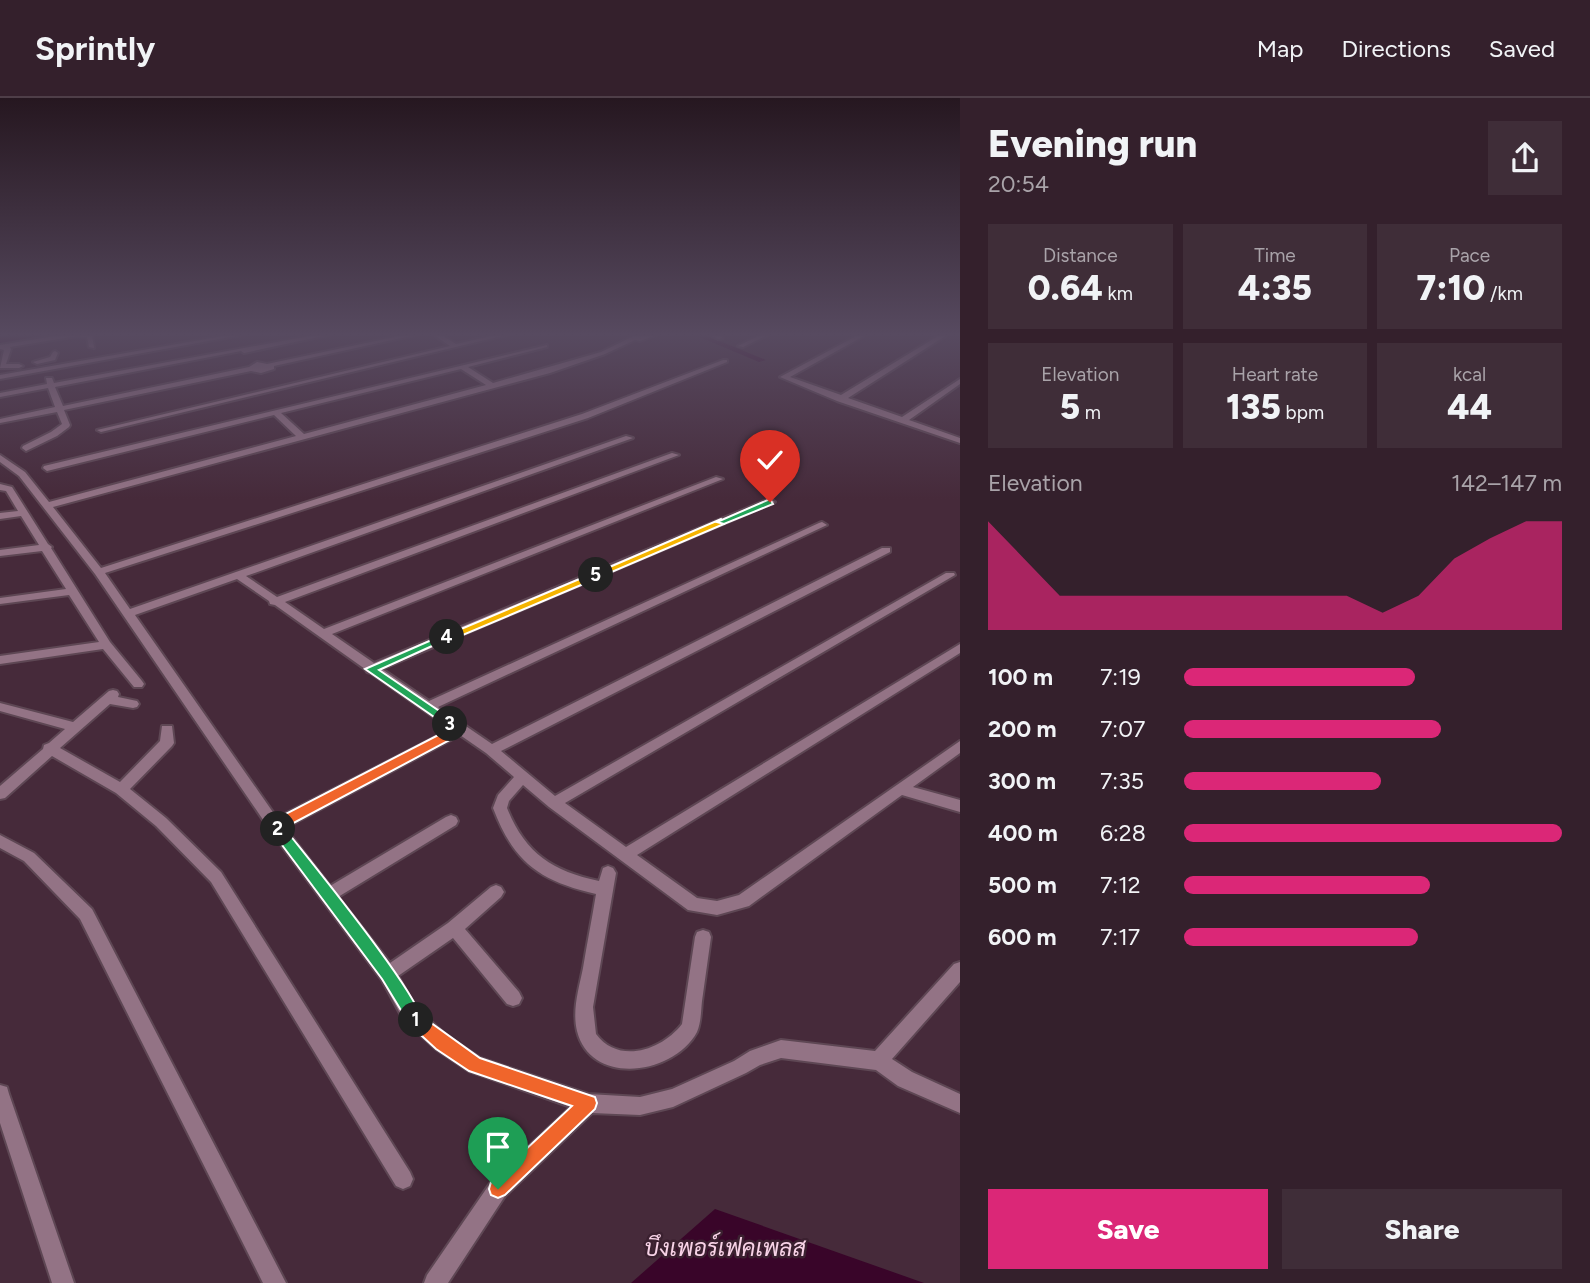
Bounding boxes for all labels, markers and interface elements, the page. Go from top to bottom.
text: Sprintly [35,29,155,68]
text: Map [1257,34,1303,63]
text: Directions [1341,34,1451,63]
text: Saved [1489,34,1555,63]
text: Evening run [988,121,1197,167]
button: share [1488,121,1562,195]
text: 20:54 [988,170,1049,198]
text: Distance [1043,244,1118,267]
text: Time [1254,244,1296,267]
text: Pace [1449,244,1490,267]
text: 0.64 [1028,267,1103,309]
text: 4:35 [1238,267,1312,309]
text: 7:10 [1417,267,1485,309]
text: km [1103,282,1133,305]
text: /km [1485,282,1523,305]
text: Elevation [1041,363,1119,386]
text: Heart rate [1232,363,1318,386]
text: kcal [1453,363,1486,386]
text: 5 [1060,386,1080,428]
text: 135 [1226,386,1281,428]
text: 44 [1447,386,1492,428]
text: m [1080,401,1101,424]
text: bpm [1281,401,1324,424]
pin [740,430,800,502]
icon: check [751,441,789,479]
text: Elevation [988,469,1083,497]
text: 142–147 m [1451,469,1562,497]
pin: 5 [578,558,614,592]
text: 5 [590,563,601,586]
pin: 4 [430,620,464,654]
text: 4 [440,625,453,648]
text: 100 m [988,663,1053,691]
text: 7:19 [1100,663,1141,691]
pin: 3 [433,706,468,742]
text: 3 [444,712,455,735]
text: 200 m [988,715,1057,743]
text: 7:07 [1100,715,1145,743]
text: 300 m [988,767,1056,795]
text: 7:35 [1100,767,1144,795]
pin: 2 [260,812,296,846]
text: 2 [272,817,283,840]
text: 400 m [988,819,1058,847]
text: 6:28 [1100,819,1146,847]
text: 500 m [988,871,1057,899]
text: 7:12 [1100,871,1141,899]
text: 600 m [988,923,1057,951]
text: 7:17 [1100,923,1140,951]
pin: 1 [398,1002,434,1038]
text: 1 [411,1008,420,1031]
pin [468,1117,528,1189]
icon: arrive [479,1128,517,1166]
button: Save [988,1189,1268,1269]
button: Share [1282,1189,1562,1269]
water label: บึงเพอร์เฟคเพลส [644,1232,806,1262]

